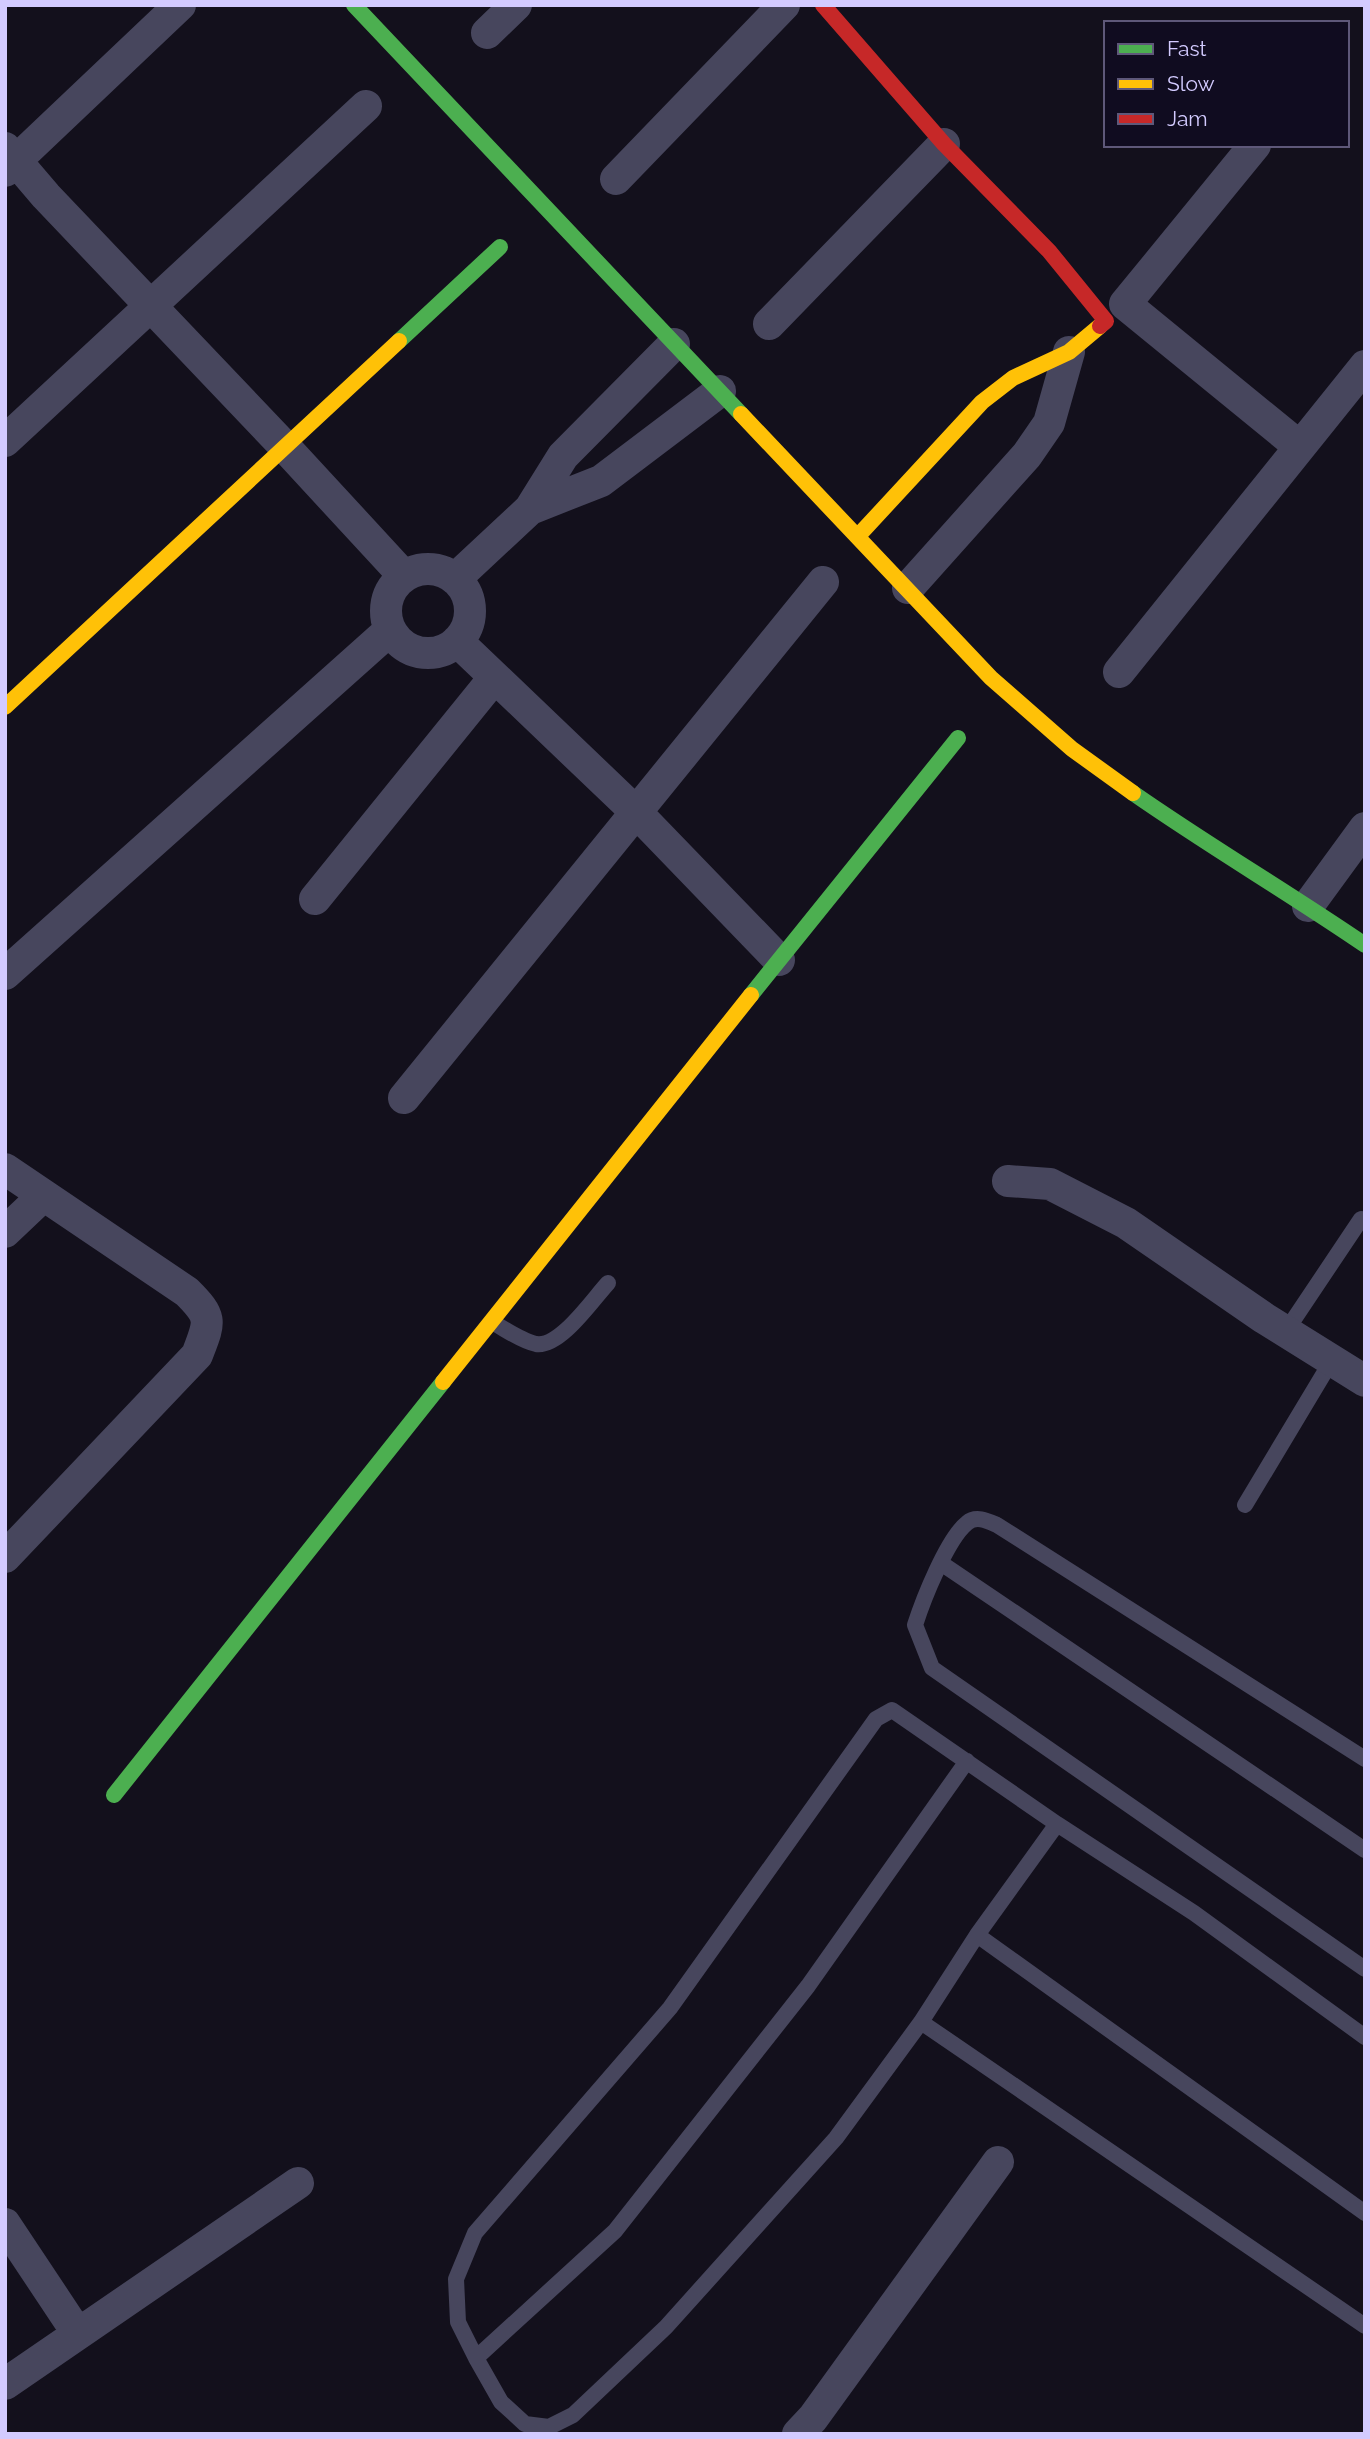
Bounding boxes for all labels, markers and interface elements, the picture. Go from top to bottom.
legend [1104,21,1349,147]
text: Fast [1167,36,1207,61]
text: Slow [1167,71,1215,96]
text: Jam [1167,106,1208,131]

